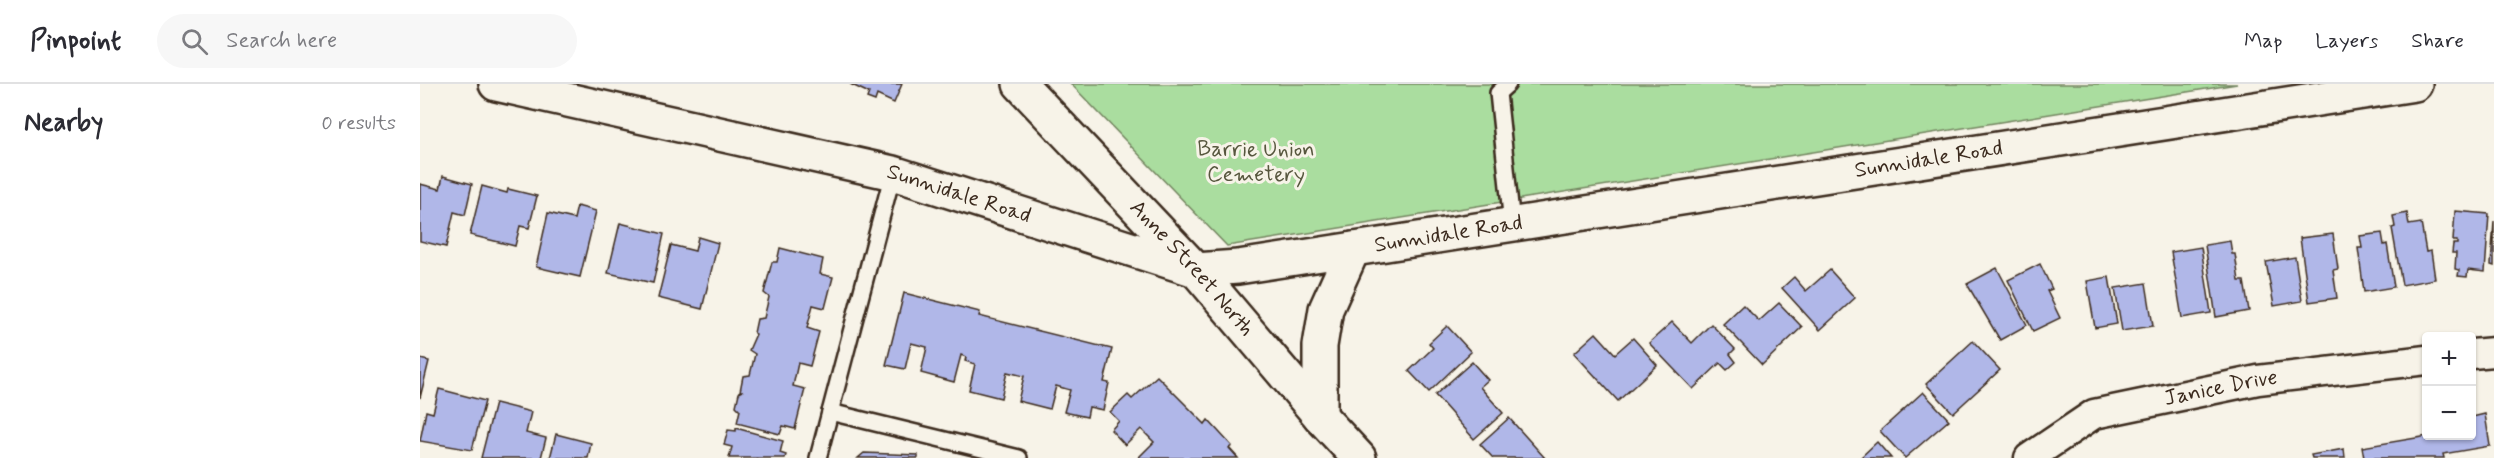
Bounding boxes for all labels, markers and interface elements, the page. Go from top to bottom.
search box [157,14,577,68]
text: Pinpoint [30,23,121,60]
icon: search [178,25,211,58]
text: Search here [226,27,337,55]
text: Map [2244,27,2282,55]
text: Layers [2315,27,2378,55]
text: Share [2411,27,2464,55]
text: Nearby [24,106,103,140]
text: 0 results [322,110,396,137]
street label: Sunnidale Road [1853,134,2005,185]
park label: Barrie Union Cemetery [1197,136,1315,189]
street label: Sunnidale Road [883,158,1034,230]
street label: Anne Street North [1123,194,1260,342]
street label: Sunnidale Road [1372,209,1524,260]
map controls [2422,332,2476,440]
button: + [2422,332,2476,386]
street label: Janice Drive [2162,364,2279,413]
button: − [2422,386,2476,440]

